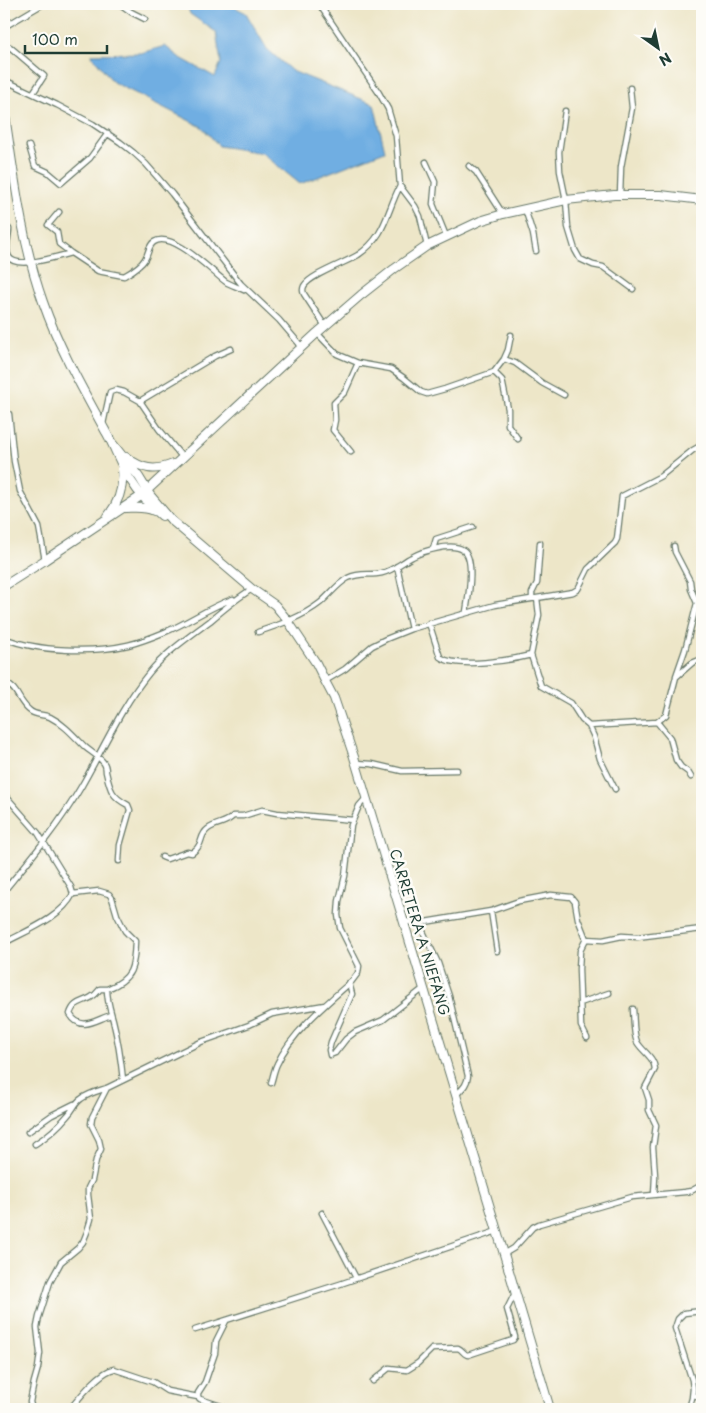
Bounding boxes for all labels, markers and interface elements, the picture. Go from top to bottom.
scale bar [25,22,108,54]
north arrow [634,22,684,72]
text: 100 m [32,27,78,50]
text: N [655,47,676,71]
street label: CARRETERA A NIEFANG [385,846,455,1018]

